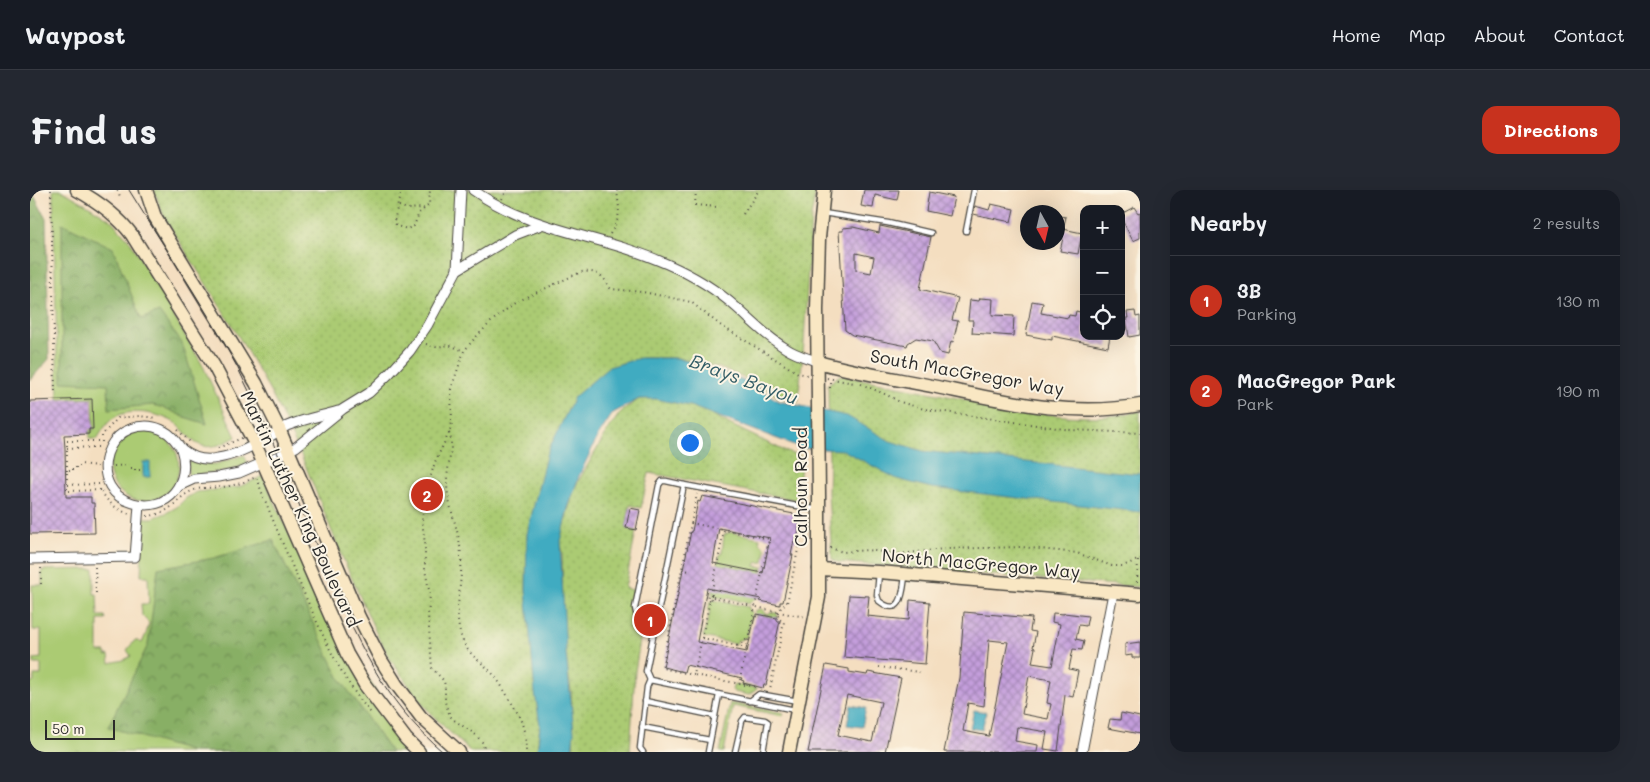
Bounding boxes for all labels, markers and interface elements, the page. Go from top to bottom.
text: Waypost [25,19,126,50]
text: Home [1332,23,1381,47]
text: Map [1409,23,1445,47]
text: About [1473,23,1526,47]
text: Contact [1554,23,1625,47]
button: Directions [1482,106,1620,154]
text: Find us [30,107,157,153]
north arrow [1020,205,1065,250]
map controls [1080,205,1125,340]
button: + [1080,205,1125,250]
text: Nearby [1190,209,1267,236]
text: 2 results [1533,212,1600,233]
button: − [1080,250,1125,295]
text: 3B [1237,278,1261,303]
text: 1 [1202,290,1210,311]
text: 130 m [1556,290,1600,311]
button: locate [1080,295,1125,340]
text: Parking [1237,303,1296,324]
street label: South MacGregor Way [868,343,1066,401]
water label: Brays Bayou [687,347,802,410]
text: MacGregor Park [1237,368,1396,393]
text: 2 [1202,380,1210,401]
text: 190 m [1556,380,1600,401]
street label: Martin Luther King Boulevard [235,386,366,631]
text: Park [1237,393,1273,414]
street label: Calhoun Road [788,427,812,547]
your location [677,430,703,456]
pin: 2 [411,476,443,514]
street label: North MacGregor Way [881,542,1081,584]
pin: 1 [634,601,666,639]
scale bar [45,717,115,740]
text: 50 m [52,719,84,738]

